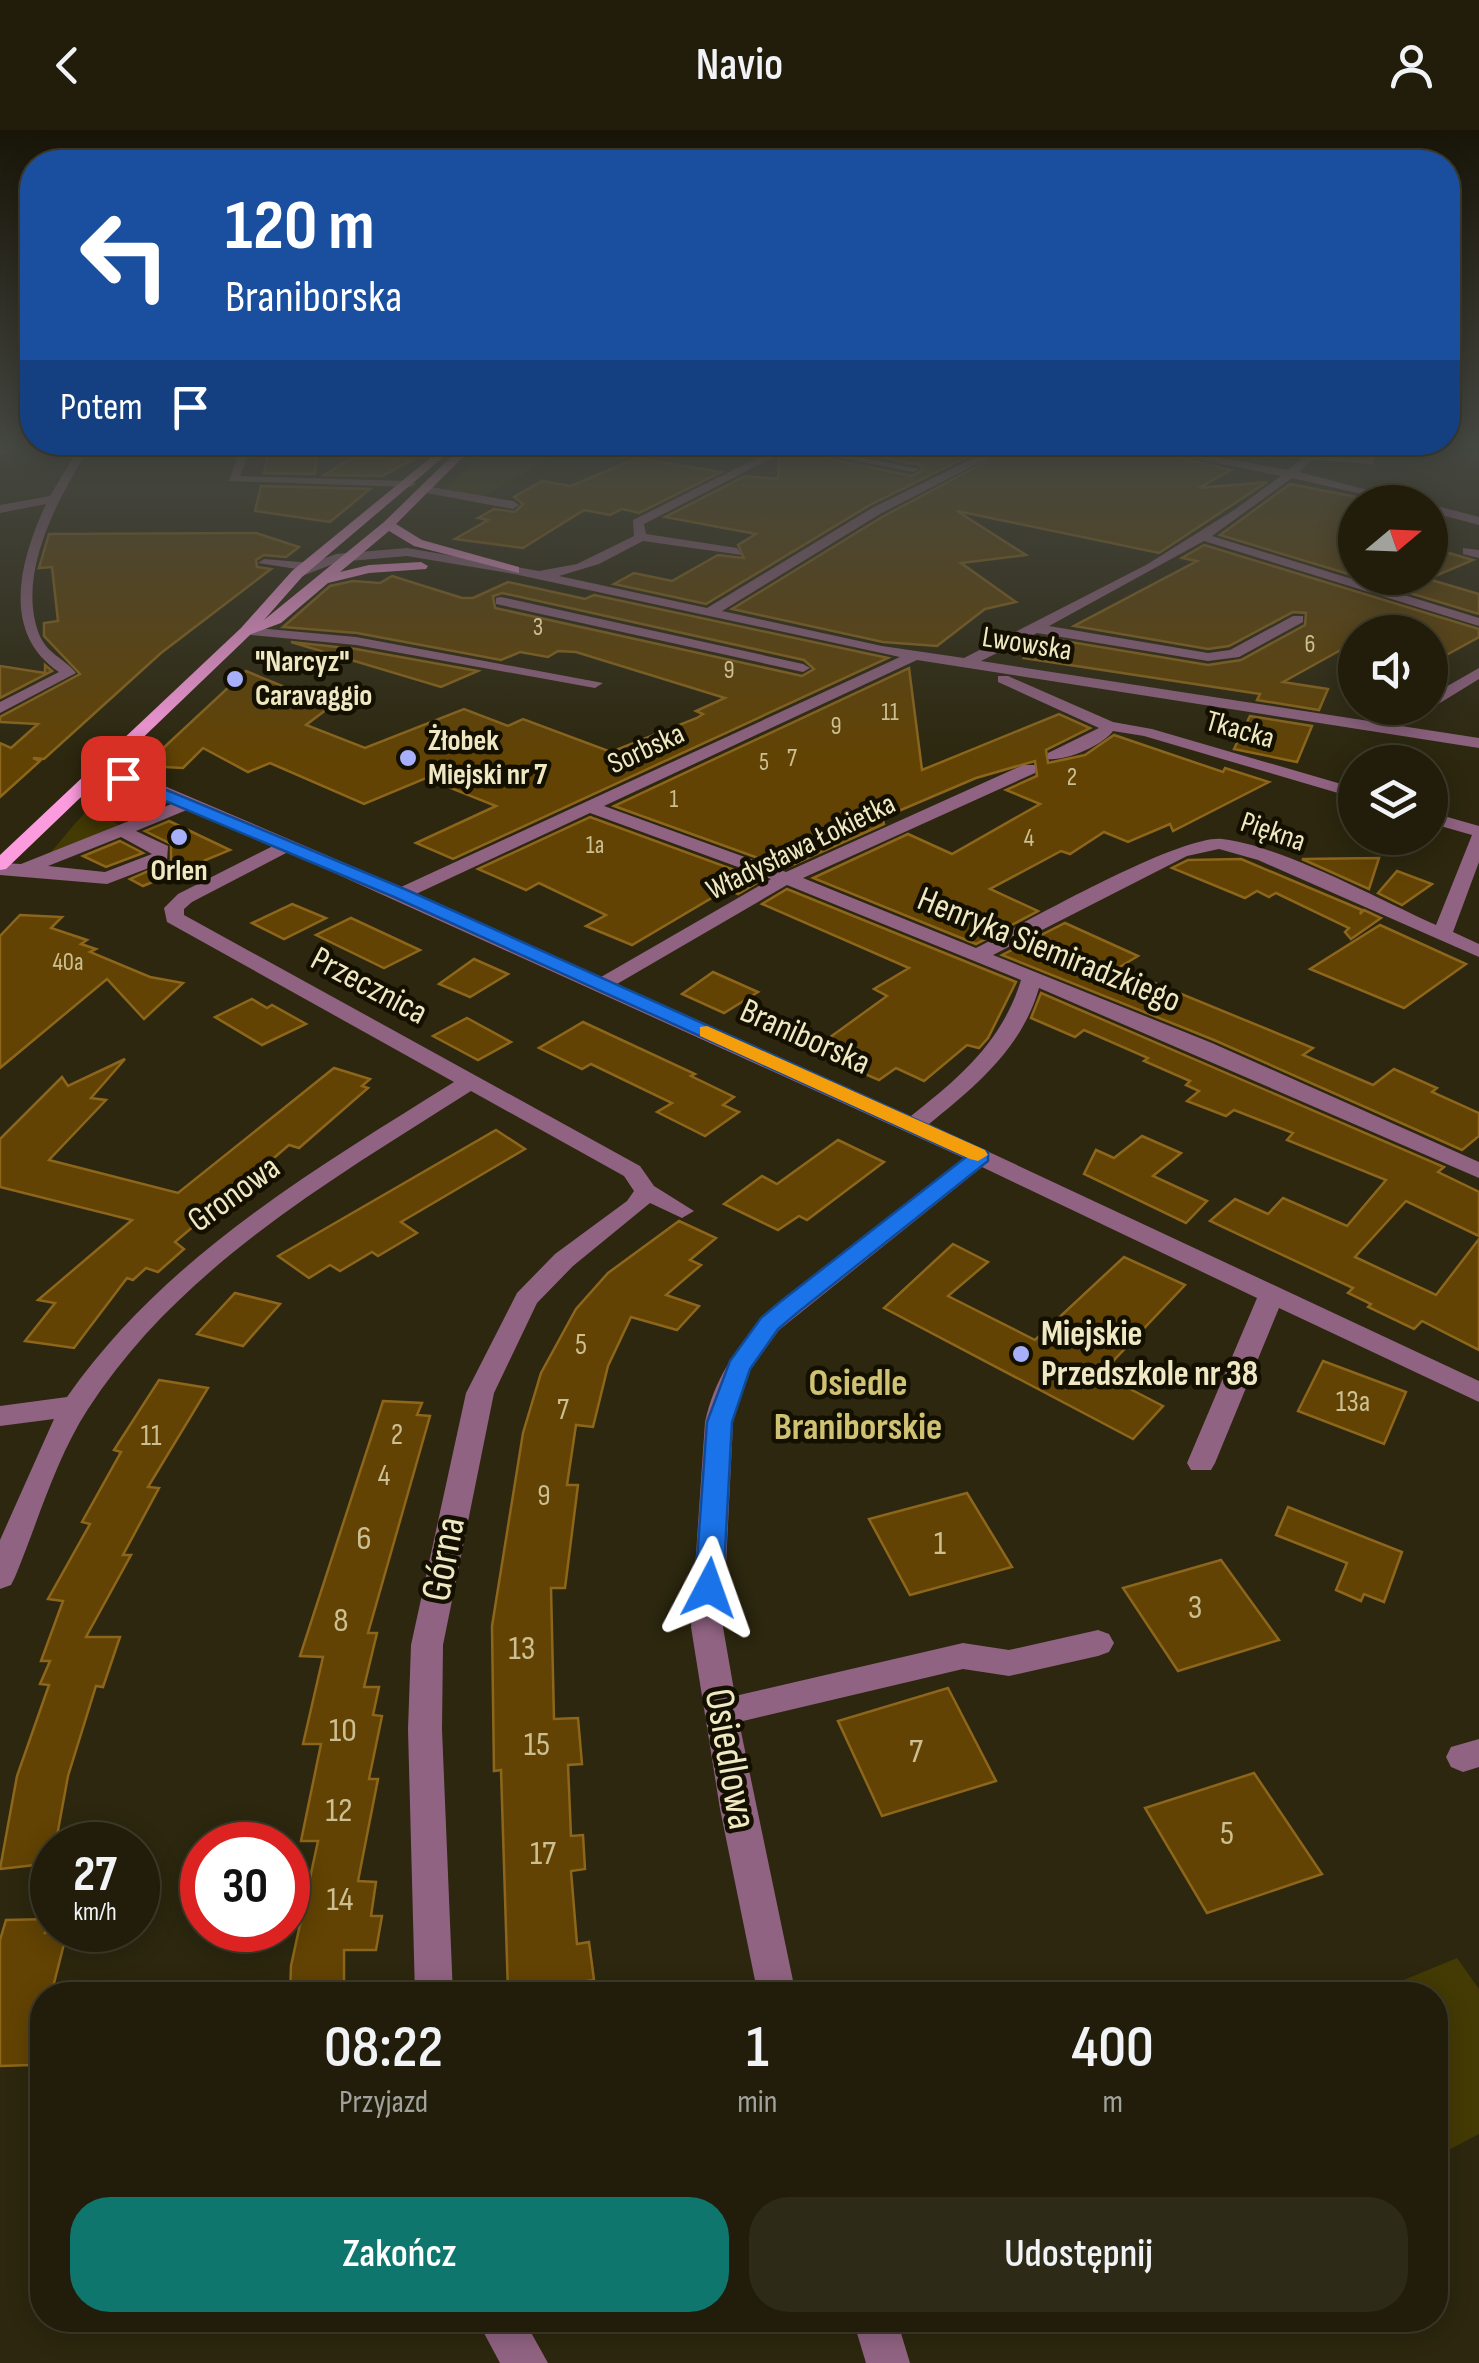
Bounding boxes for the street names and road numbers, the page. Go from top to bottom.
street label: Lwowska [980,619,1074,669]
street label: Tkacka [1201,703,1279,757]
street label: Sorbska [602,716,690,782]
street label: Władysława Łokietka [701,786,901,908]
street label: Piękna [1236,804,1310,860]
street label: Henryka Siemiradzkiego [911,878,1187,1022]
street label: Przecznica [303,937,435,1035]
street label: Braniborska [733,989,877,1085]
street label: Gronowa [179,1146,289,1242]
street label: Górna [411,1513,477,1605]
street label: Osiedlowa [693,1685,767,1833]

